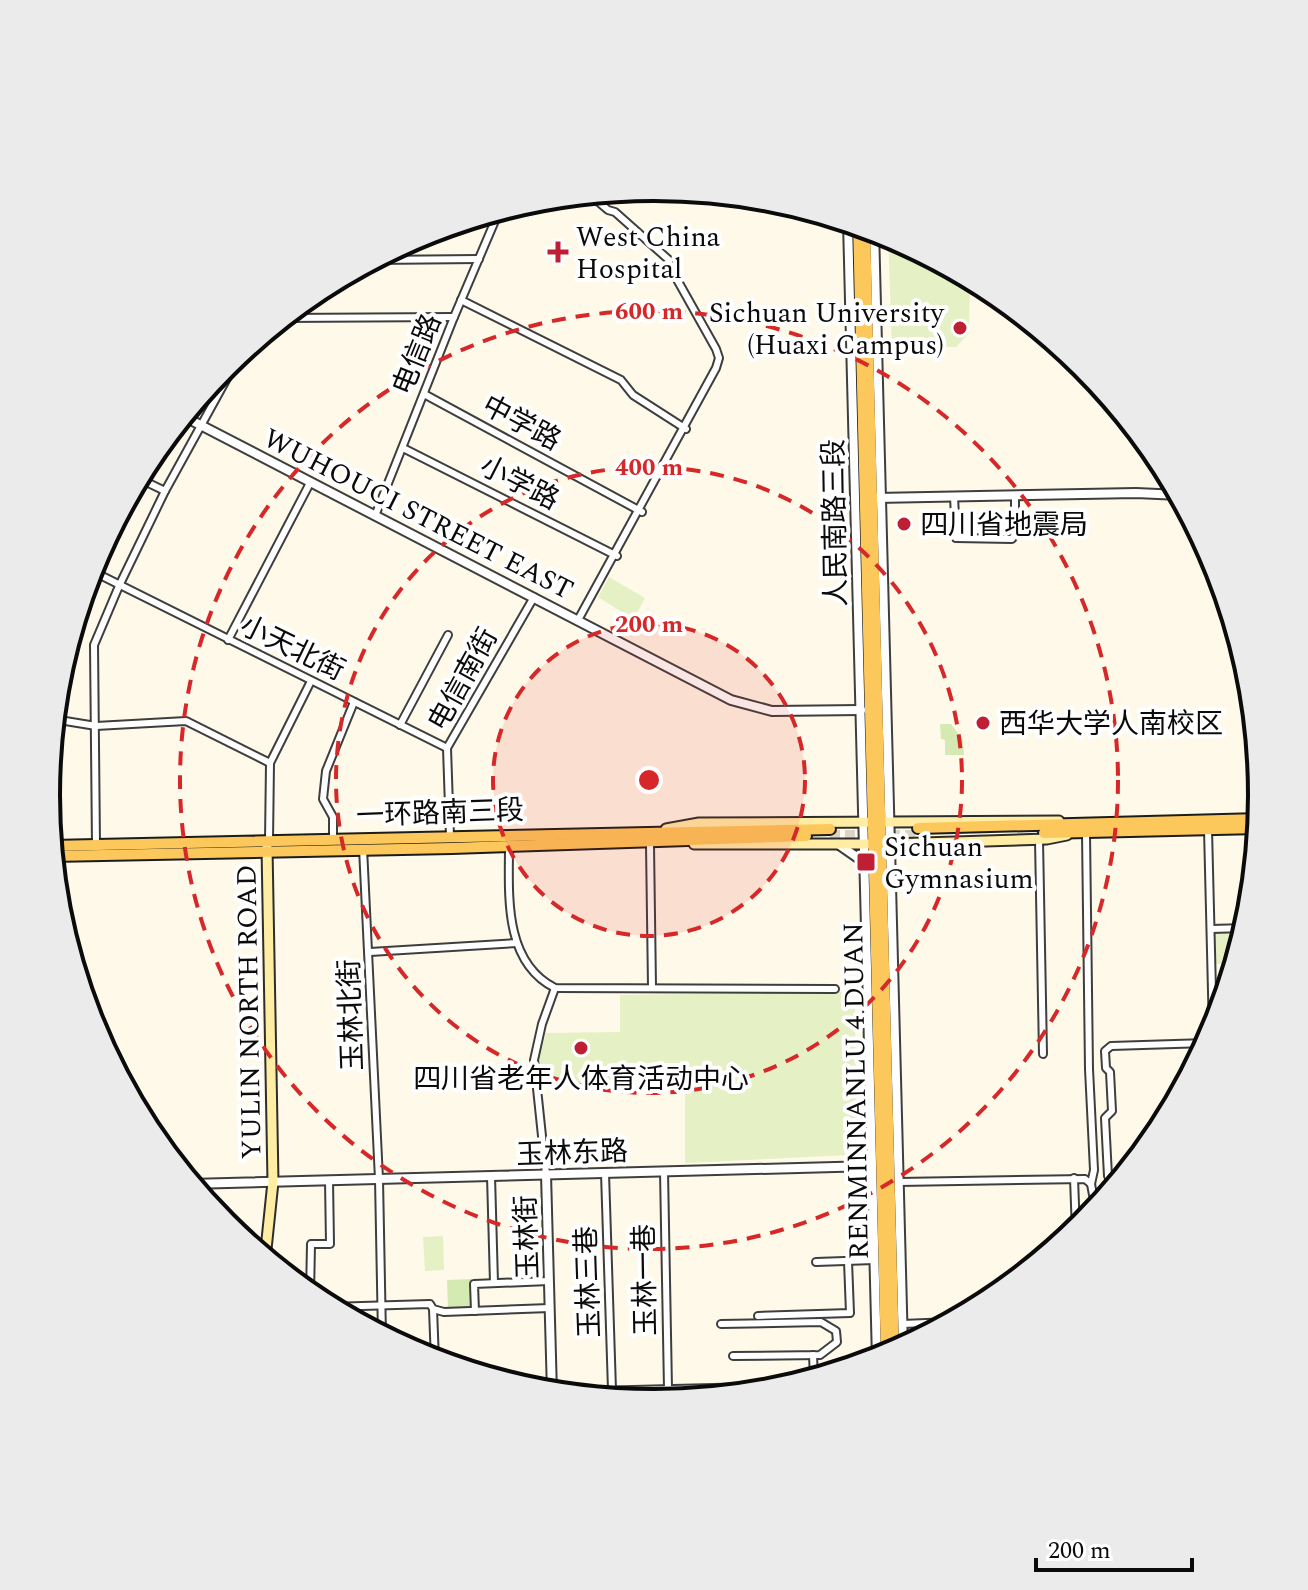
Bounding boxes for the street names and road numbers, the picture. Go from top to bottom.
street label: 电信路 [382,308,453,402]
street label: 中学路 [474,385,568,462]
street label: WUHOUCI STREET EAST [256,417,581,611]
street label: 人民南路三段 [813,439,858,607]
street label: 小学路 [472,445,567,522]
street label: 小天北街 [233,604,352,692]
street label: 电信南街 [417,620,509,739]
street label: 一环路南三段 [355,789,525,838]
street label: YULIN NORTH ROAD [225,864,274,1160]
street label: RENMINNANLU 4 DUAN [832,922,881,1260]
street label: 玉林北街 [328,958,375,1072]
street label: 玉林东路 [515,1130,629,1177]
street label: 玉林街 [505,1194,550,1280]
street label: 玉林一巷 [623,1224,668,1336]
street label: 玉林三巷 [565,1225,612,1339]

